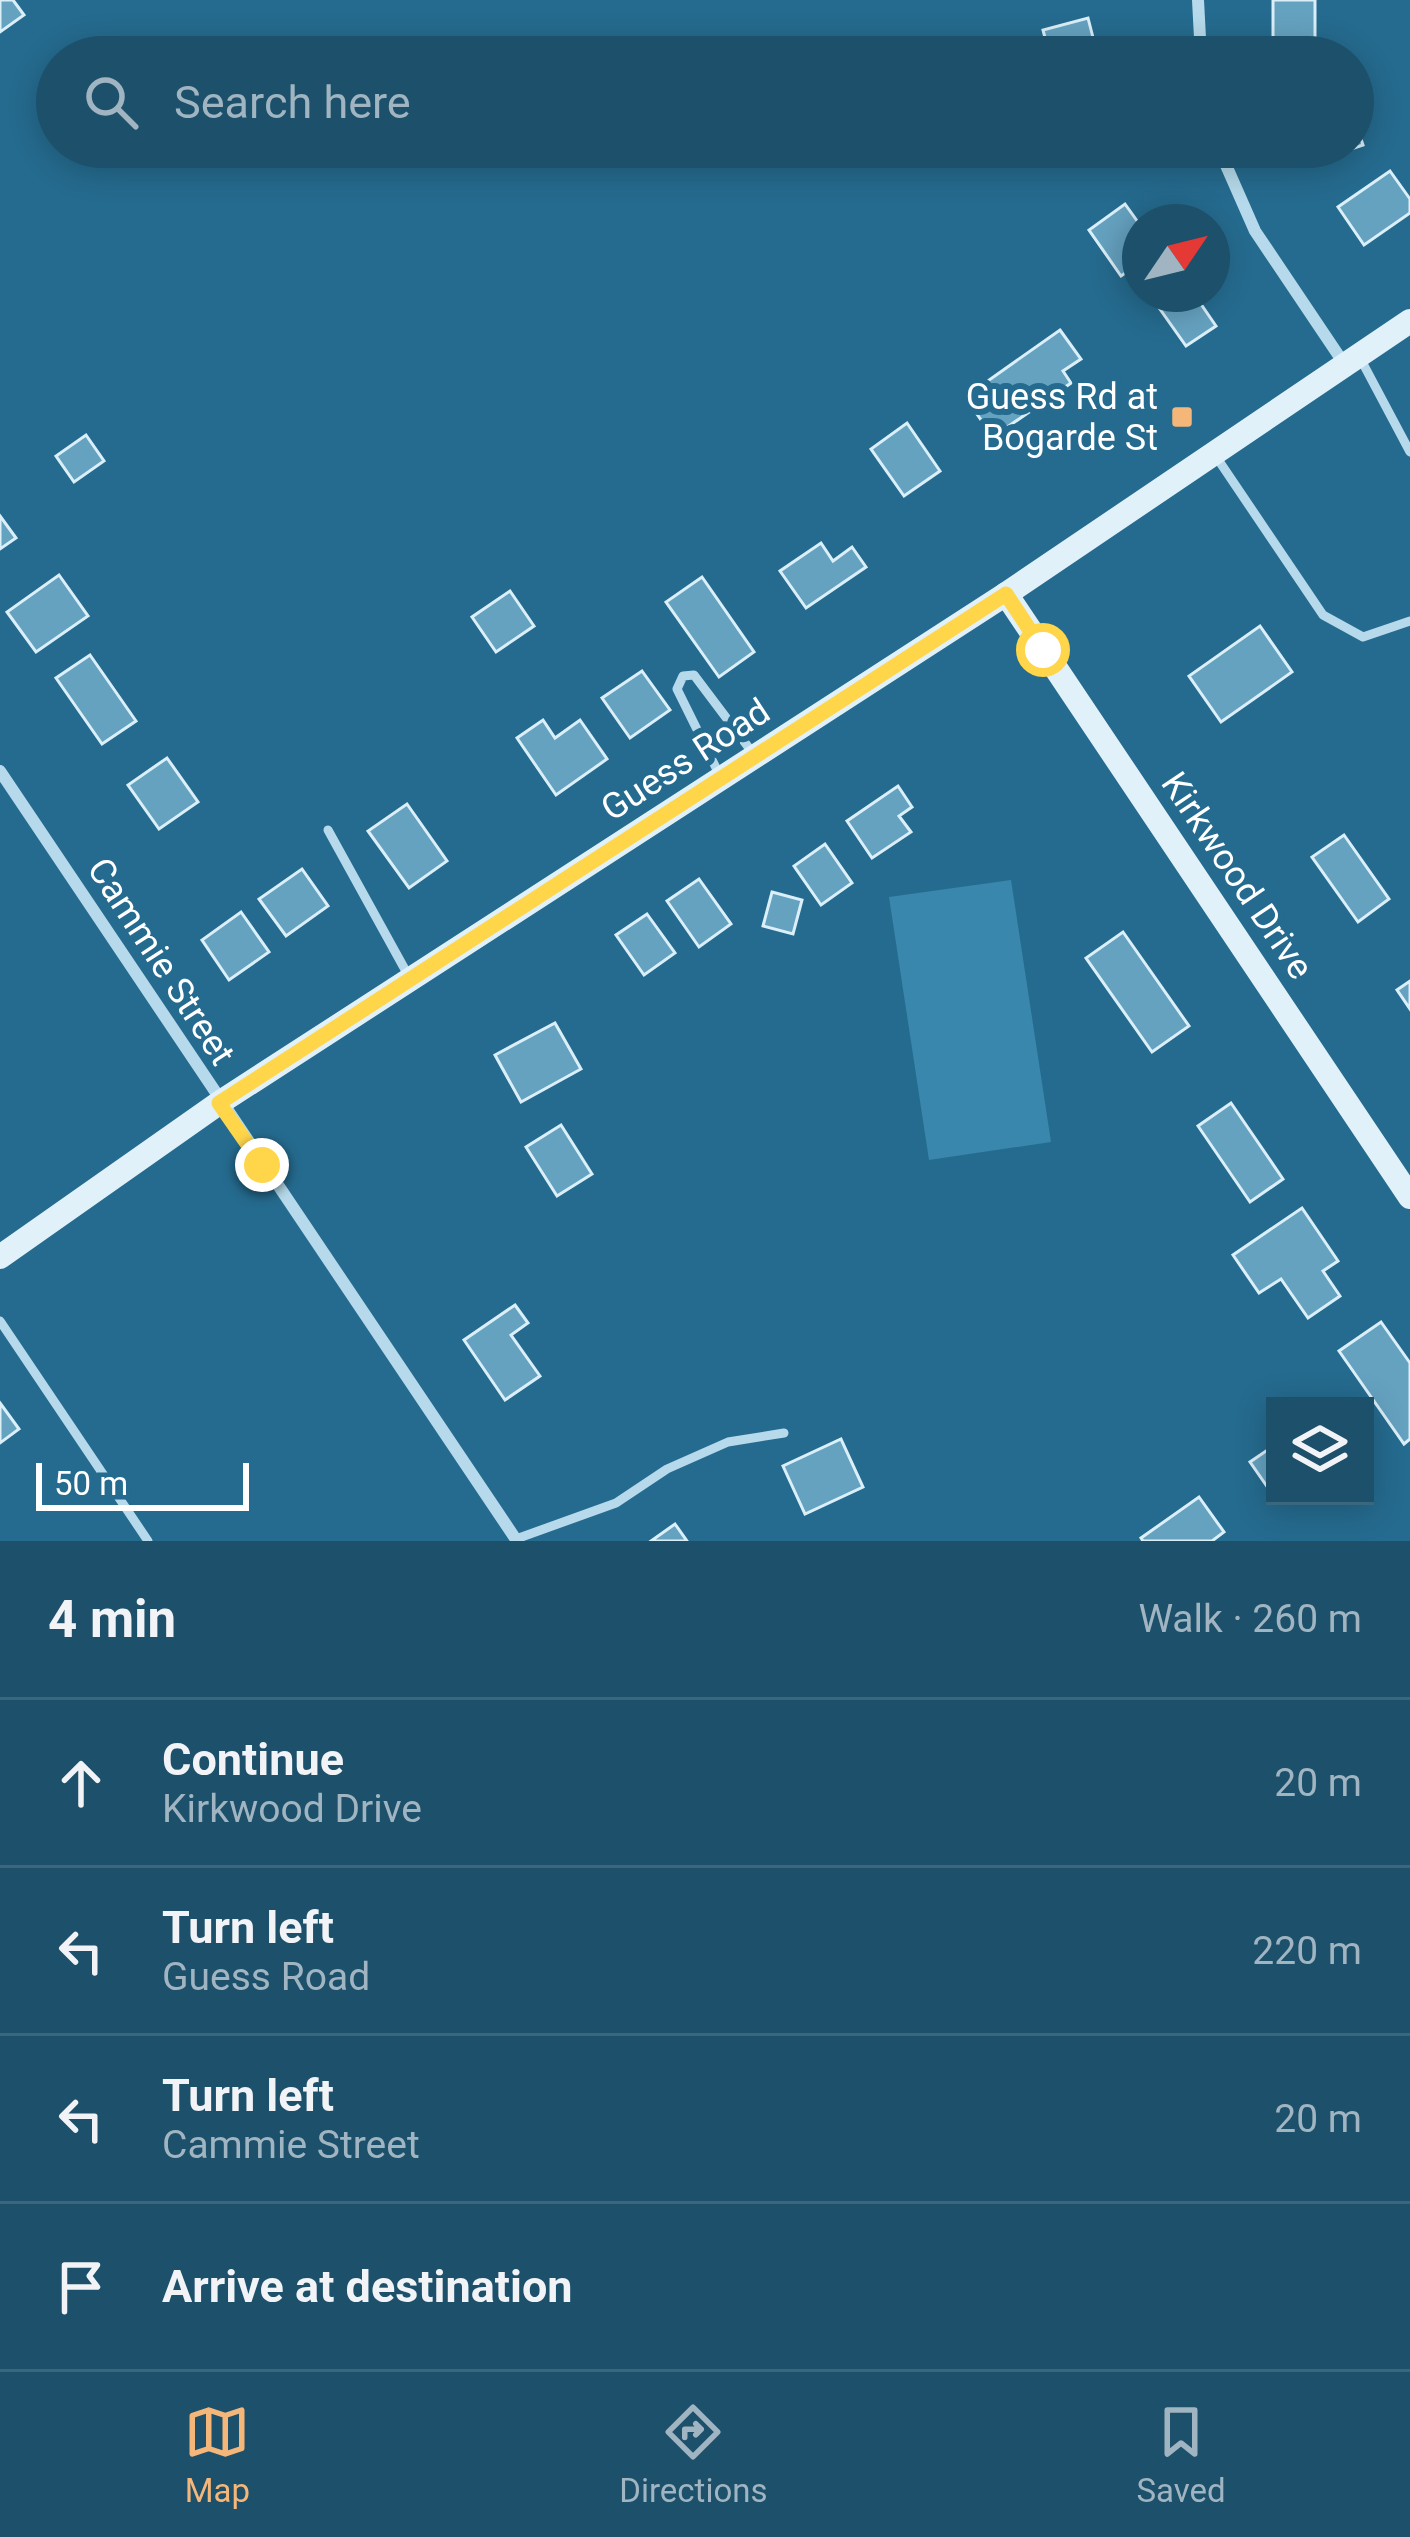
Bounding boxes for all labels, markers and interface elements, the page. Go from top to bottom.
search box [36,36,1374,168]
icon: search [78,69,144,135]
text: Search here [174,76,411,129]
north arrow [1122,204,1230,312]
place label: Guess Rd at Bogarde St [966,376,1158,459]
marker: Guess Rd at Bogarde St [1169,404,1195,430]
route start [1016,623,1070,677]
street label: Guess Road [594,690,778,830]
street label: Kirkwood Drive [1153,764,1322,987]
street label: Cammie Street [79,850,244,1073]
route end [235,1138,289,1192]
map controls [1266,1397,1374,1505]
button: layers [1266,1397,1374,1505]
scale bar [36,1457,249,1510]
text: 50 m [54,1464,128,1503]
text: 4 min [48,1590,176,1649]
text: Walk · 260 m [1138,1596,1362,1642]
text: Continue [162,1733,344,1786]
icon: ahead [48,1750,114,1816]
text: 20 m [1274,1760,1362,1806]
text: Kirkwood Drive [162,1786,422,1832]
text: Turn left [162,1901,334,1954]
icon: left [48,1918,114,1984]
text: 220 m [1252,1928,1362,1974]
text: Guess Road [162,1954,370,2000]
text: Turn left [162,2069,334,2122]
icon: left [48,2086,114,2152]
text: 20 m [1274,2096,1362,2142]
text: Cammie Street [162,2122,420,2168]
icon: arrive [48,2254,114,2320]
text: Arrive at destination [162,2260,573,2313]
tab: Map [184,2399,250,2510]
tab: Directions [619,2399,768,2510]
tab: Saved [1136,2399,1226,2510]

